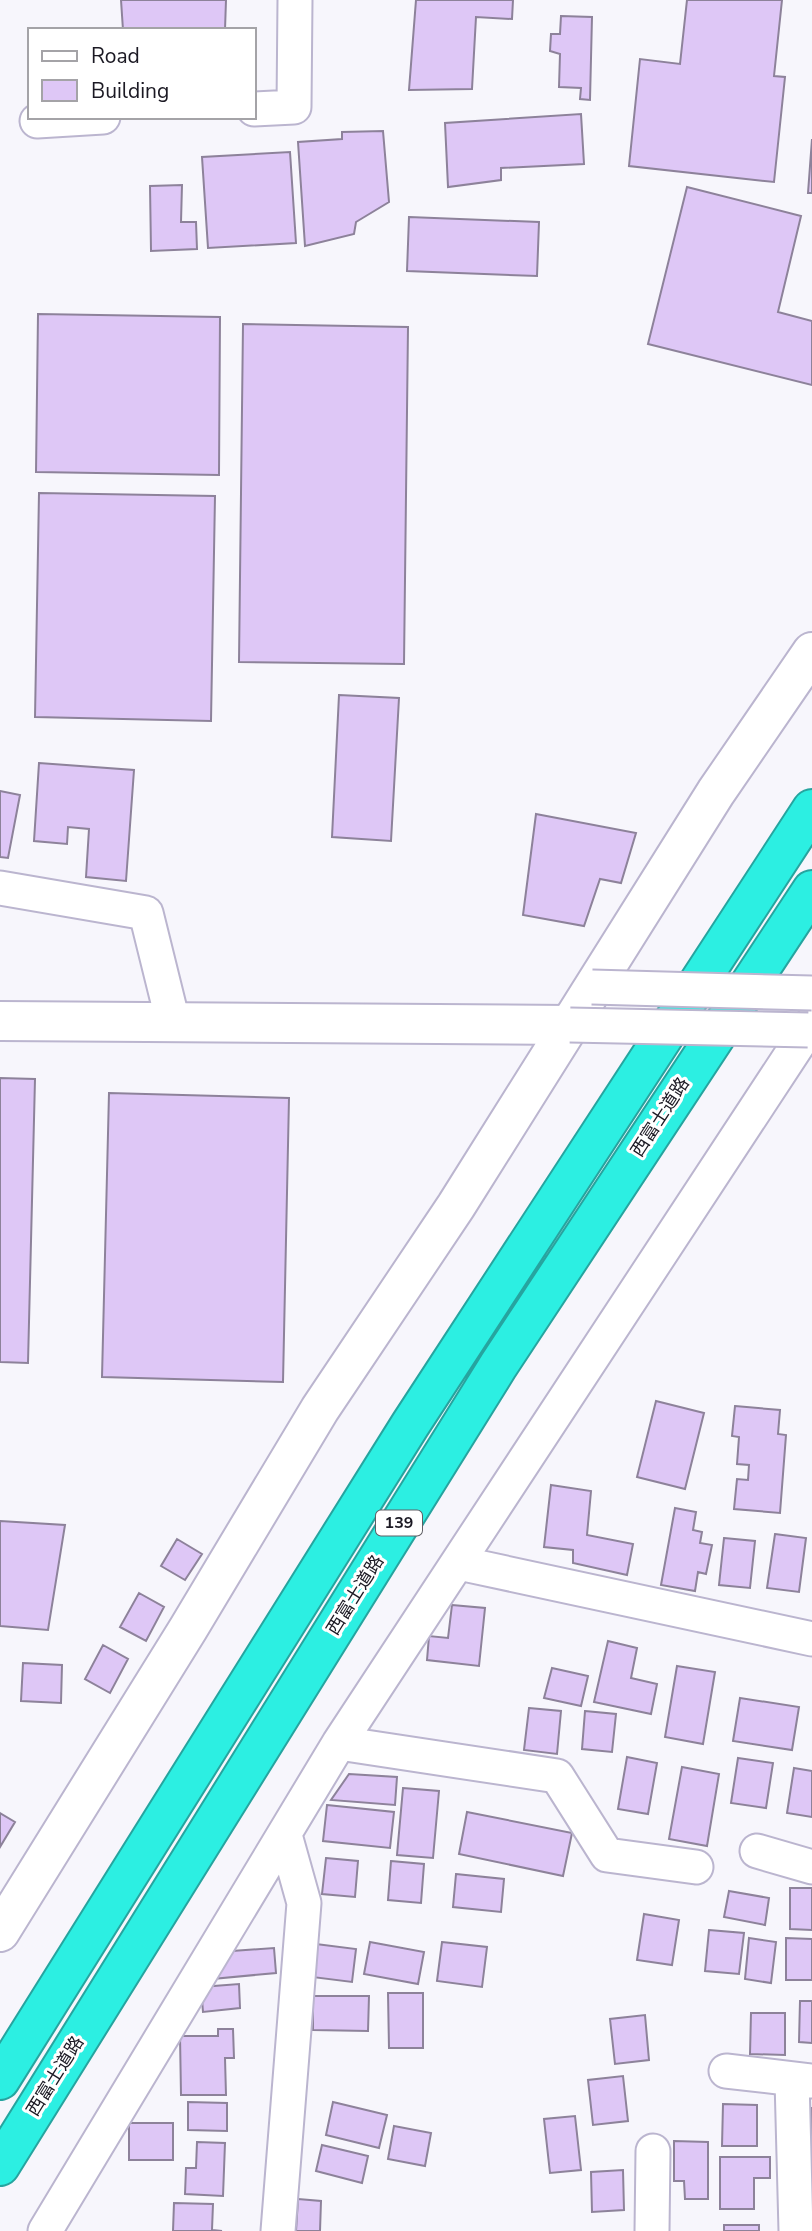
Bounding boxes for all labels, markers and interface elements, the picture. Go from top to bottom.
legend [28,28,256,119]
text: Road [91,42,140,70]
text: Building [91,77,169,105]
street label: 西富士道路 [625,1073,695,1161]
road number: 139 [376,1511,422,1536]
street label: 西富士道路 [321,1550,389,1640]
street label: 西富士道路 [21,2031,89,2121]

